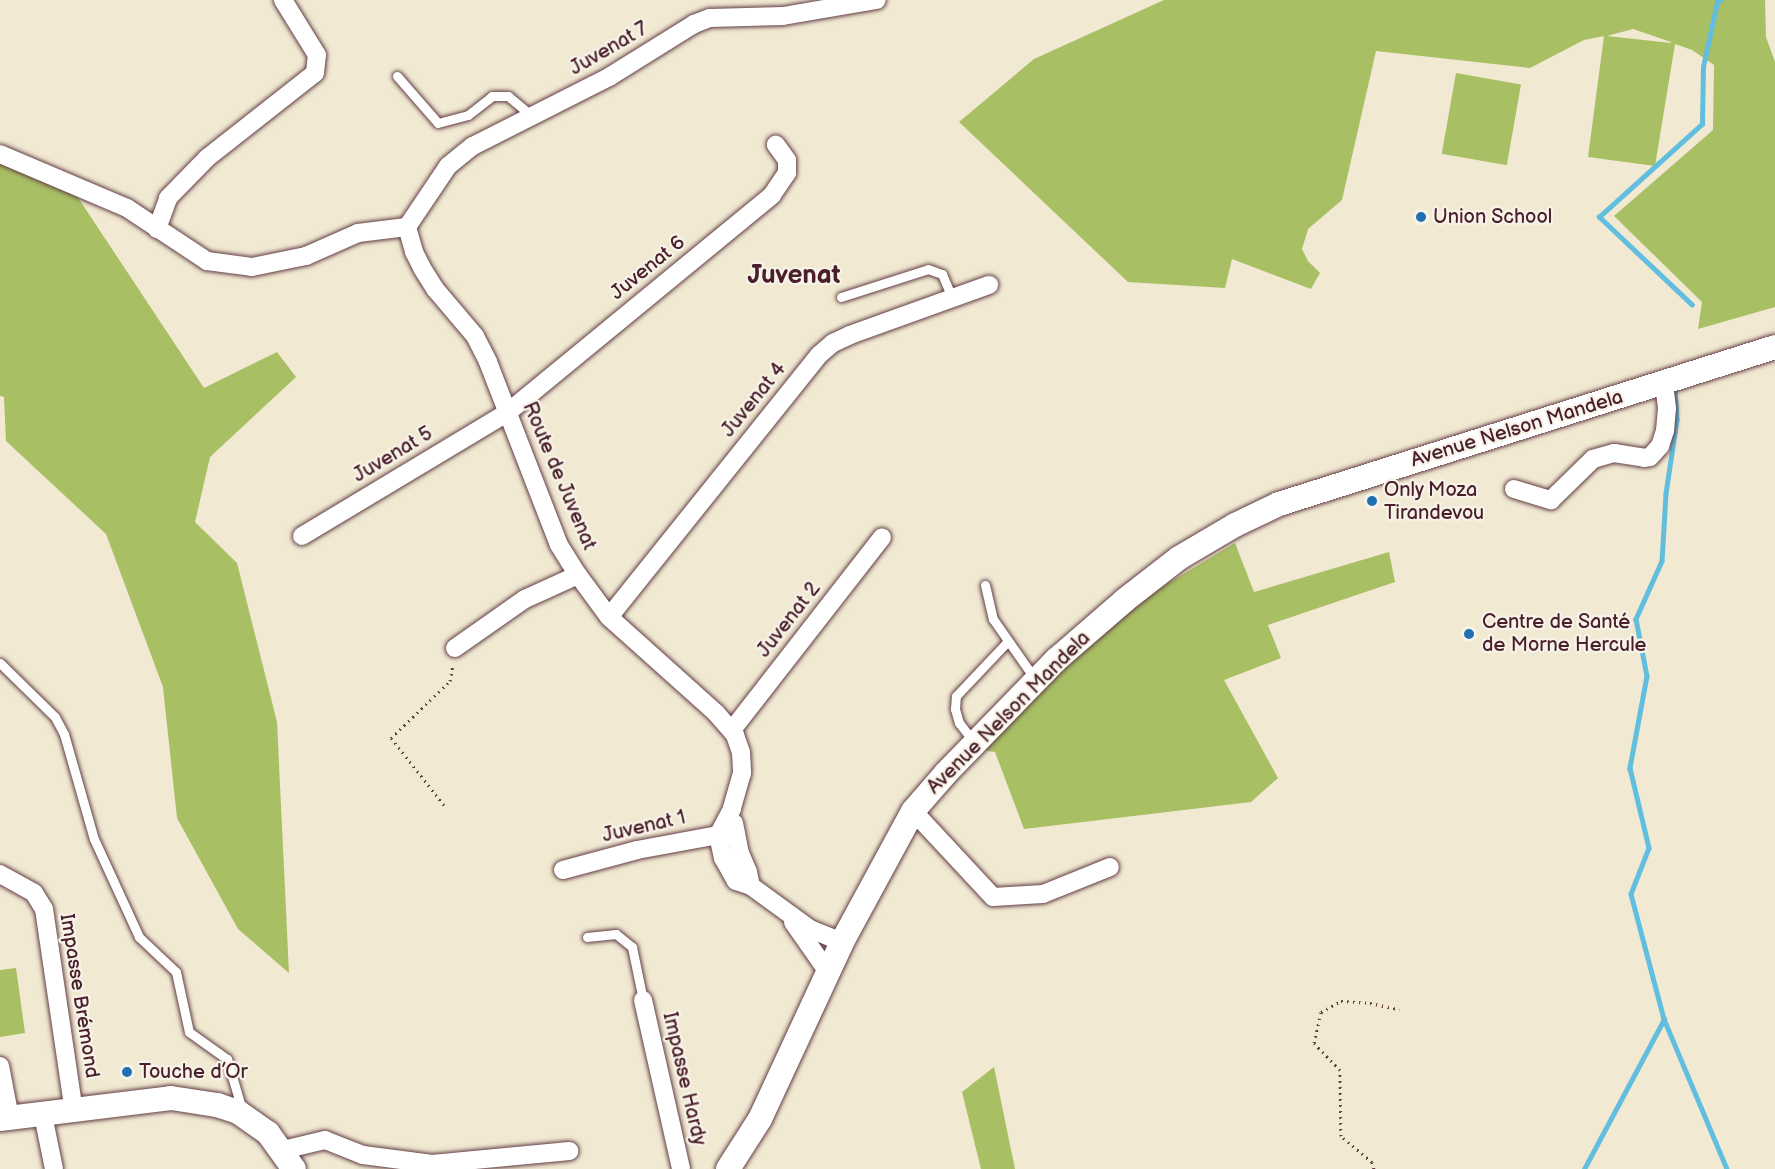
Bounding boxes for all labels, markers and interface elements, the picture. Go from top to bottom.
street label: Juvenat 7 [565,17,653,81]
place label: Union School [1433,205,1553,229]
marker: Union School [1414,210,1428,224]
street label: Juvenat 6 [606,231,690,305]
district label: Juvenat [748,260,840,292]
street label: Juvenat 4 [717,358,791,442]
street label: Avenue Nelson Mandela [1408,385,1626,473]
street label: Route de Juvenat [517,398,601,554]
street label: Juvenat 5 [349,422,437,488]
place label: Only Moza Tirandevou [1384,478,1484,525]
marker: Only Moza Tirandevou [1365,494,1379,508]
street label: Juvenat 2 [752,578,826,662]
place label: Centre de Santé de Morne Hercule [1482,610,1646,657]
marker: Centre de Santé de Morne Hercule [1460,625,1478,643]
street label: Avenue Nelson Mandela [923,627,1095,799]
street label: Juvenat 1 [600,806,688,848]
street label: Impasse Brémond [54,912,104,1080]
street label: Impasse Hardy [657,1010,711,1148]
place label: Touche d’Or [139,1060,248,1084]
marker: Touche d’Or [120,1065,134,1079]

